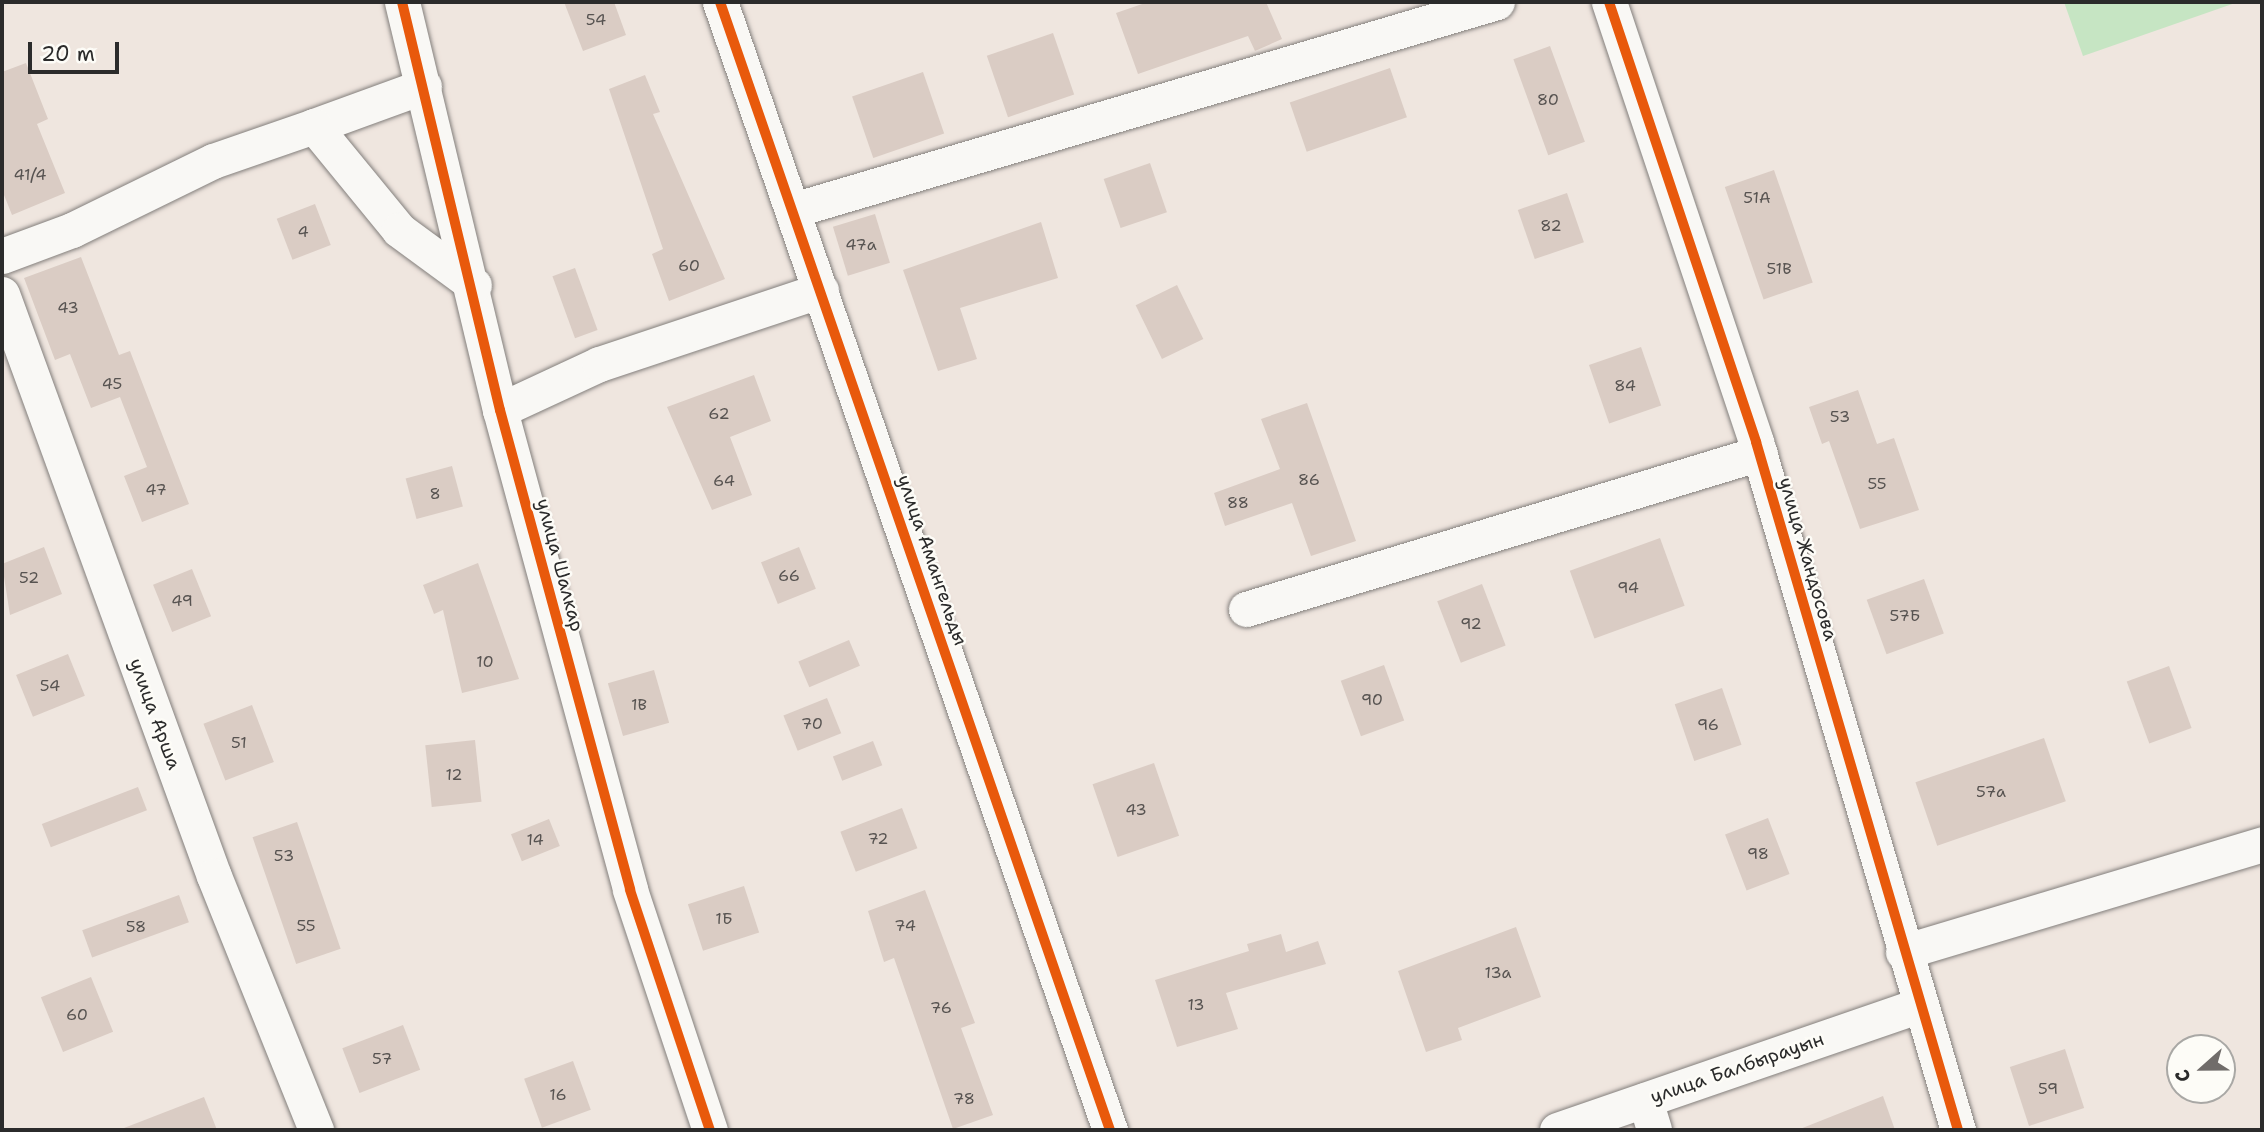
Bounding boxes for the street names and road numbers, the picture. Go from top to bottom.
street label: улица Амангельды [892,472,972,648]
street label: улица Жандосова [1774,475,1842,643]
street label: улица Шалкар [531,496,589,634]
street label: улица Арша [124,655,186,773]
street label: улица Балбырауын [1647,1028,1827,1108]

